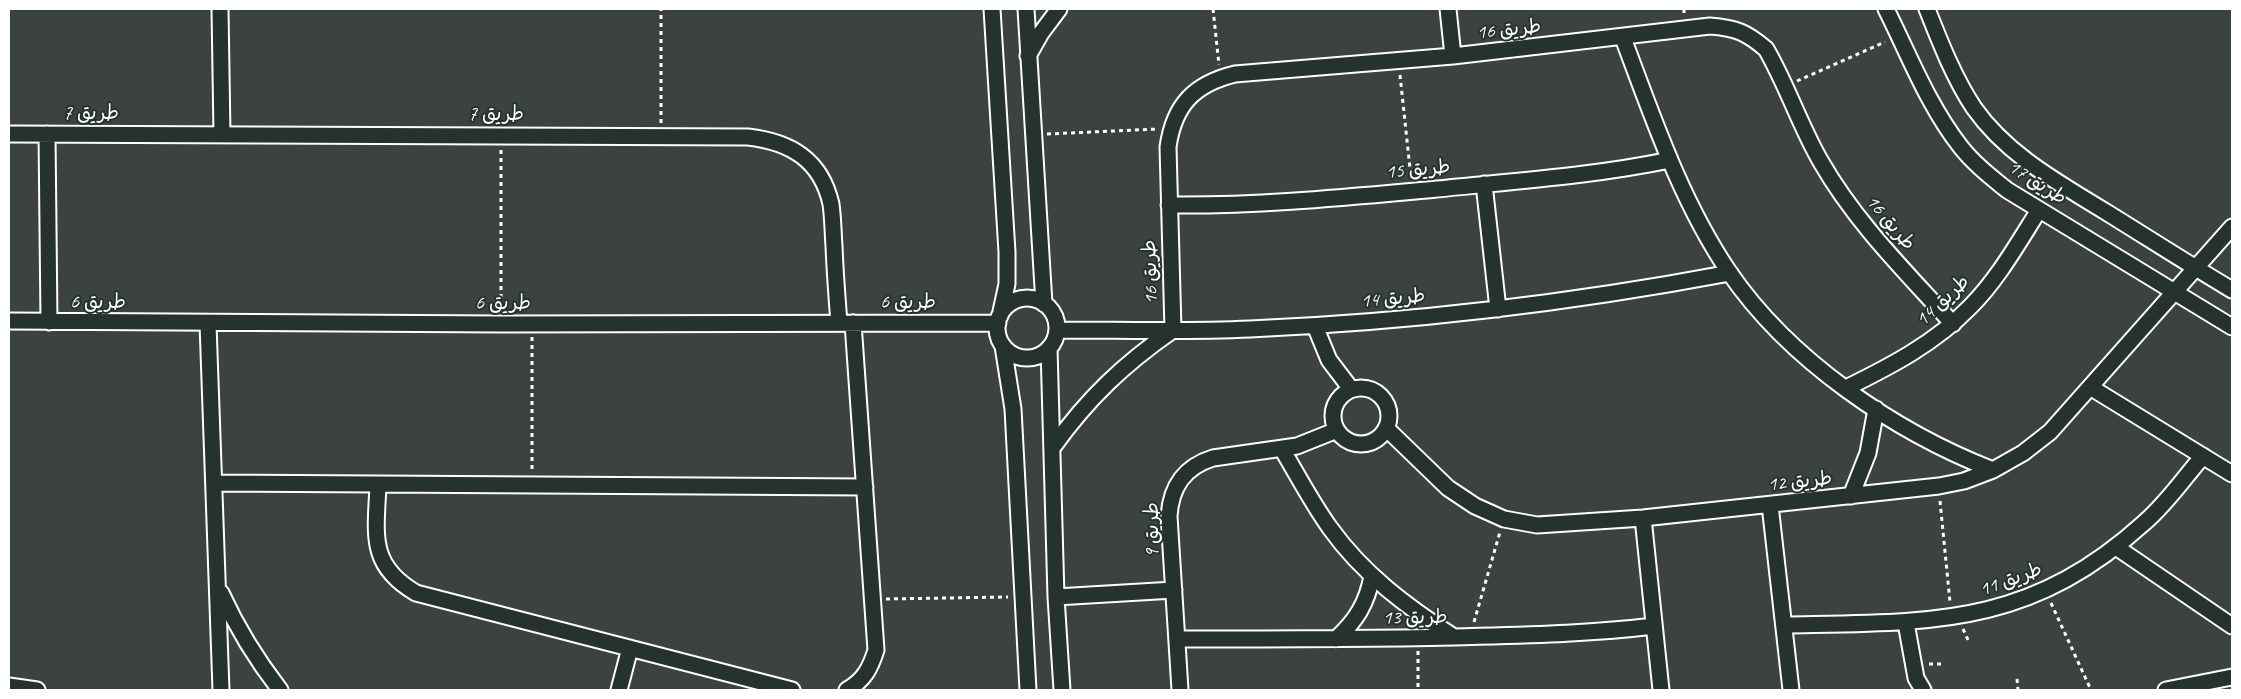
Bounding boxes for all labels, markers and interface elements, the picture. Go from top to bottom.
street label: طريق 16 [1476,15,1542,45]
street label: طريق 7 [63,102,119,126]
street label: طريق 7 [468,103,524,127]
street label: طريق 15 [1385,155,1451,185]
street label: طريق 17 [2003,155,2071,211]
street label: طريق 16 [1860,190,1920,256]
street label: طريق 16 [1138,239,1164,305]
street label: طريق 14 [1911,270,1975,332]
street label: طريق 14 [1360,284,1426,314]
street label: طريق 6 [70,291,126,315]
street label: طريق 6 [880,291,936,315]
street label: طريق 6 [475,292,531,316]
street label: طريق 12 [1767,467,1833,497]
street label: طريق 9 [1141,502,1165,558]
street label: طريق 11 [1976,558,2046,602]
street label: طريق 13 [1382,605,1448,631]

